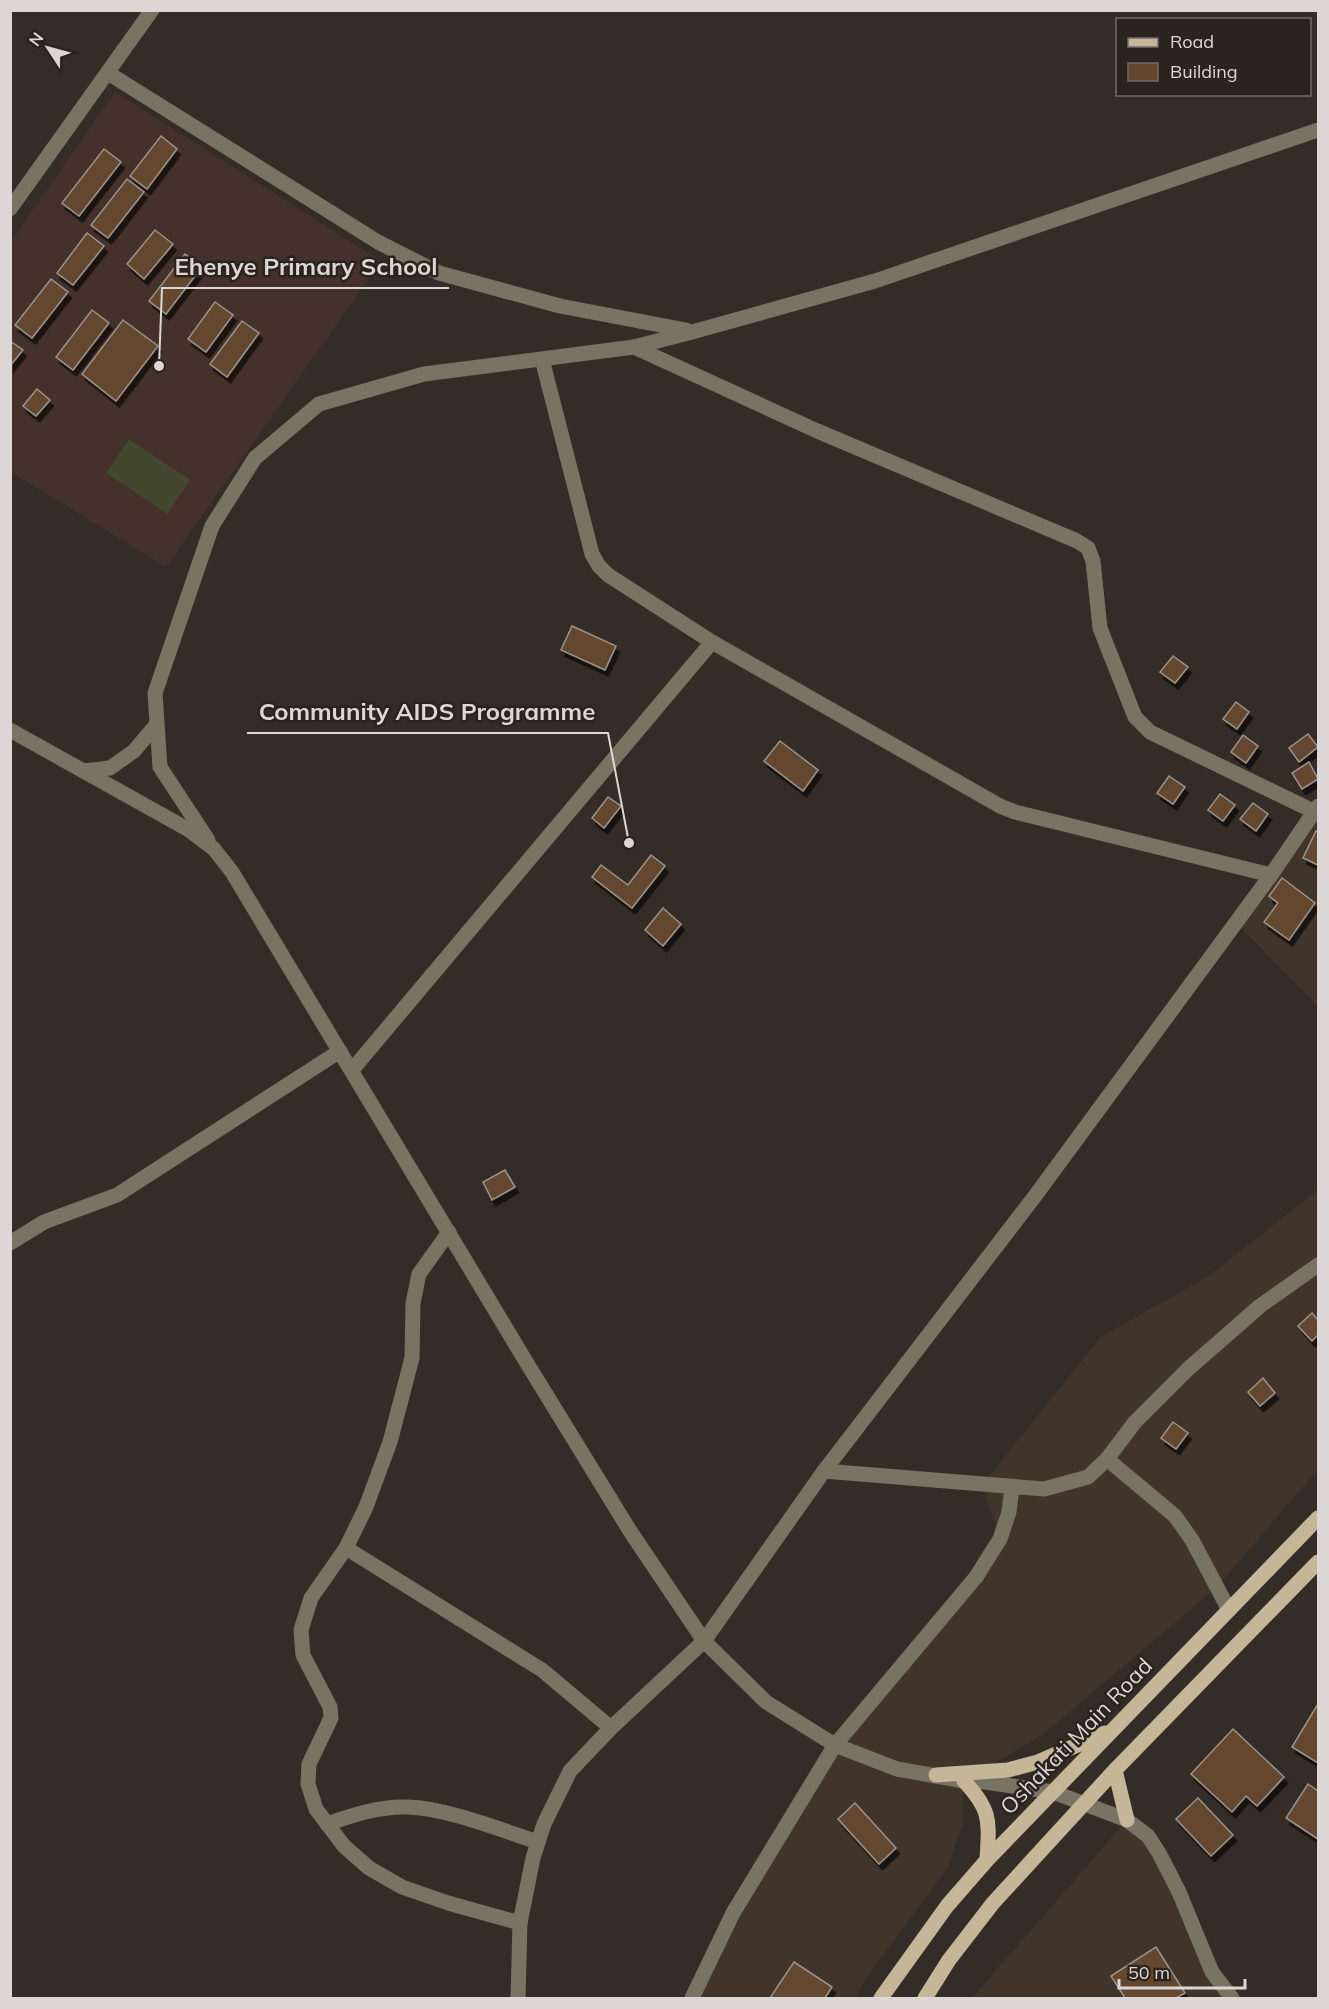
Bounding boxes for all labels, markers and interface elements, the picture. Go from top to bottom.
north arrow [18,18,78,78]
legend [1116,18,1311,96]
text: N [24,28,48,50]
text: Road [1170,30,1214,53]
text: Building [1170,60,1238,83]
callout: Ehenye Primary School [162,246,449,288]
text: Ehenye Primary School [174,251,438,281]
callout: Community AIDS Programme [247,691,608,733]
text: Community AIDS Programme [259,696,595,726]
street label: Oshakati Main Road [994,1652,1158,1820]
scale bar [1119,1952,1245,1990]
text: 50 m [1128,1961,1170,1984]

